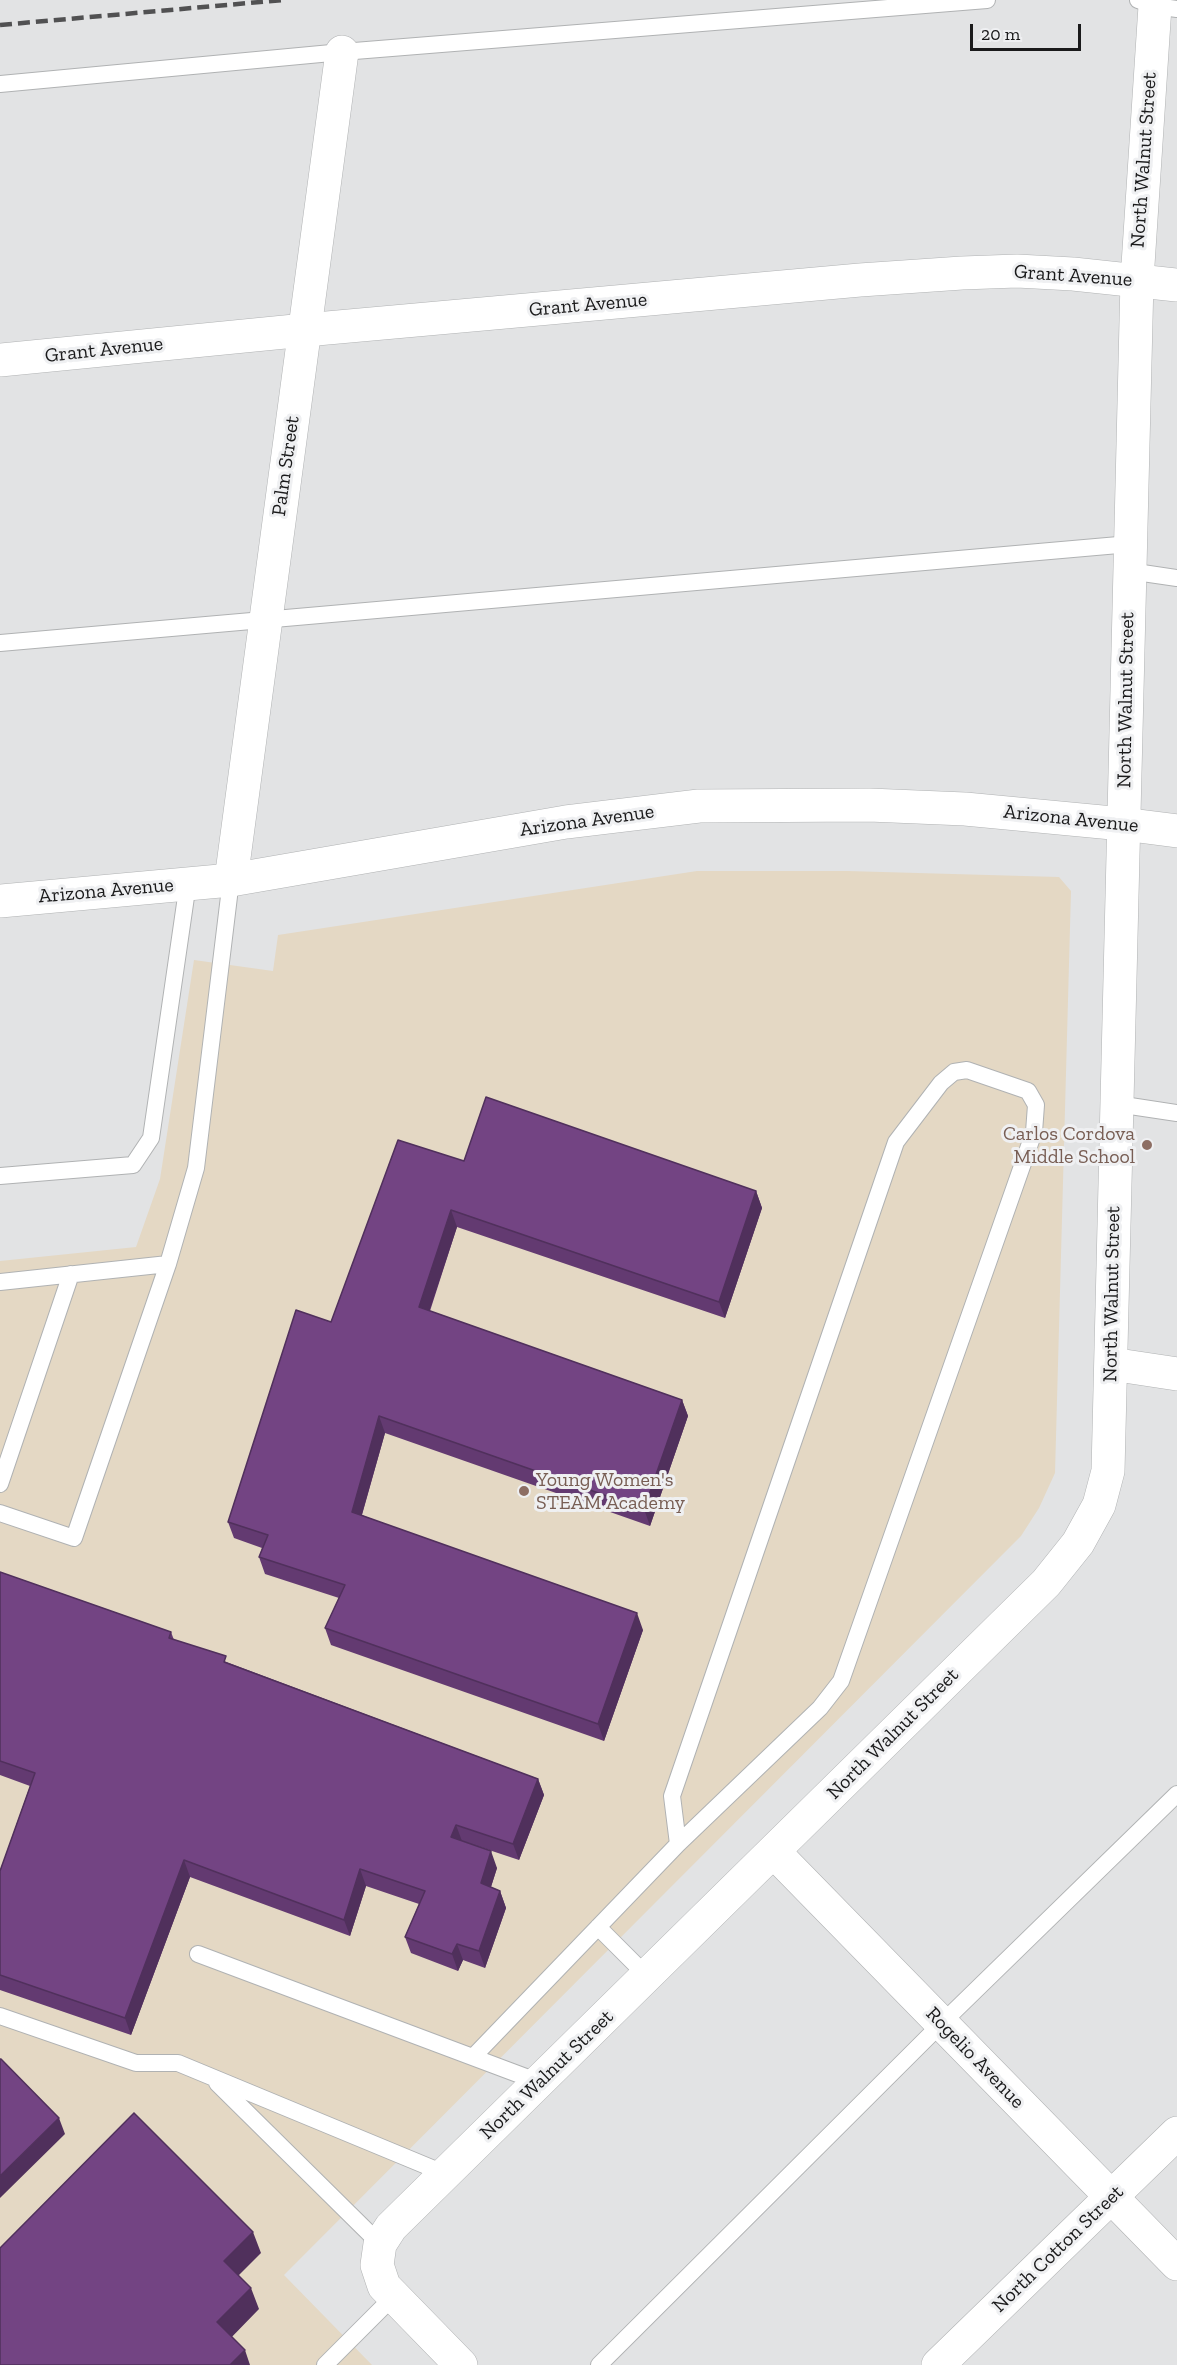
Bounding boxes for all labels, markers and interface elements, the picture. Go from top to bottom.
scale bar [973,12,1084,50]
text: 20 m [981,23,1020,45]
street label: North Walnut Street [1126,71,1162,249]
street label: Grant Avenue [1013,260,1133,292]
street label: Grant Avenue [528,288,648,322]
street label: Grant Avenue [44,332,164,368]
street label: Palm Street [267,414,305,518]
street label: North Walnut Street [1112,612,1140,788]
street label: Arizona Avenue [518,800,656,842]
street label: Arizona Avenue [1002,800,1140,838]
street label: Arizona Avenue [37,873,175,909]
place label: Carlos Cordova Middle School [1003,1122,1135,1169]
marker: Carlos Cordova Middle School [1140,1138,1154,1152]
street label: North Walnut Street [1098,1206,1126,1382]
place label: Young Women's STEAM Academy [536,1468,685,1515]
marker: Young Women's STEAM Academy [517,1484,531,1498]
street label: North Walnut Street [822,1663,964,1805]
street label: Rogelio Avenue [921,2002,1029,2114]
street label: North Walnut Street [475,2005,619,2145]
street label: North Cotton Street [987,2180,1129,2318]

